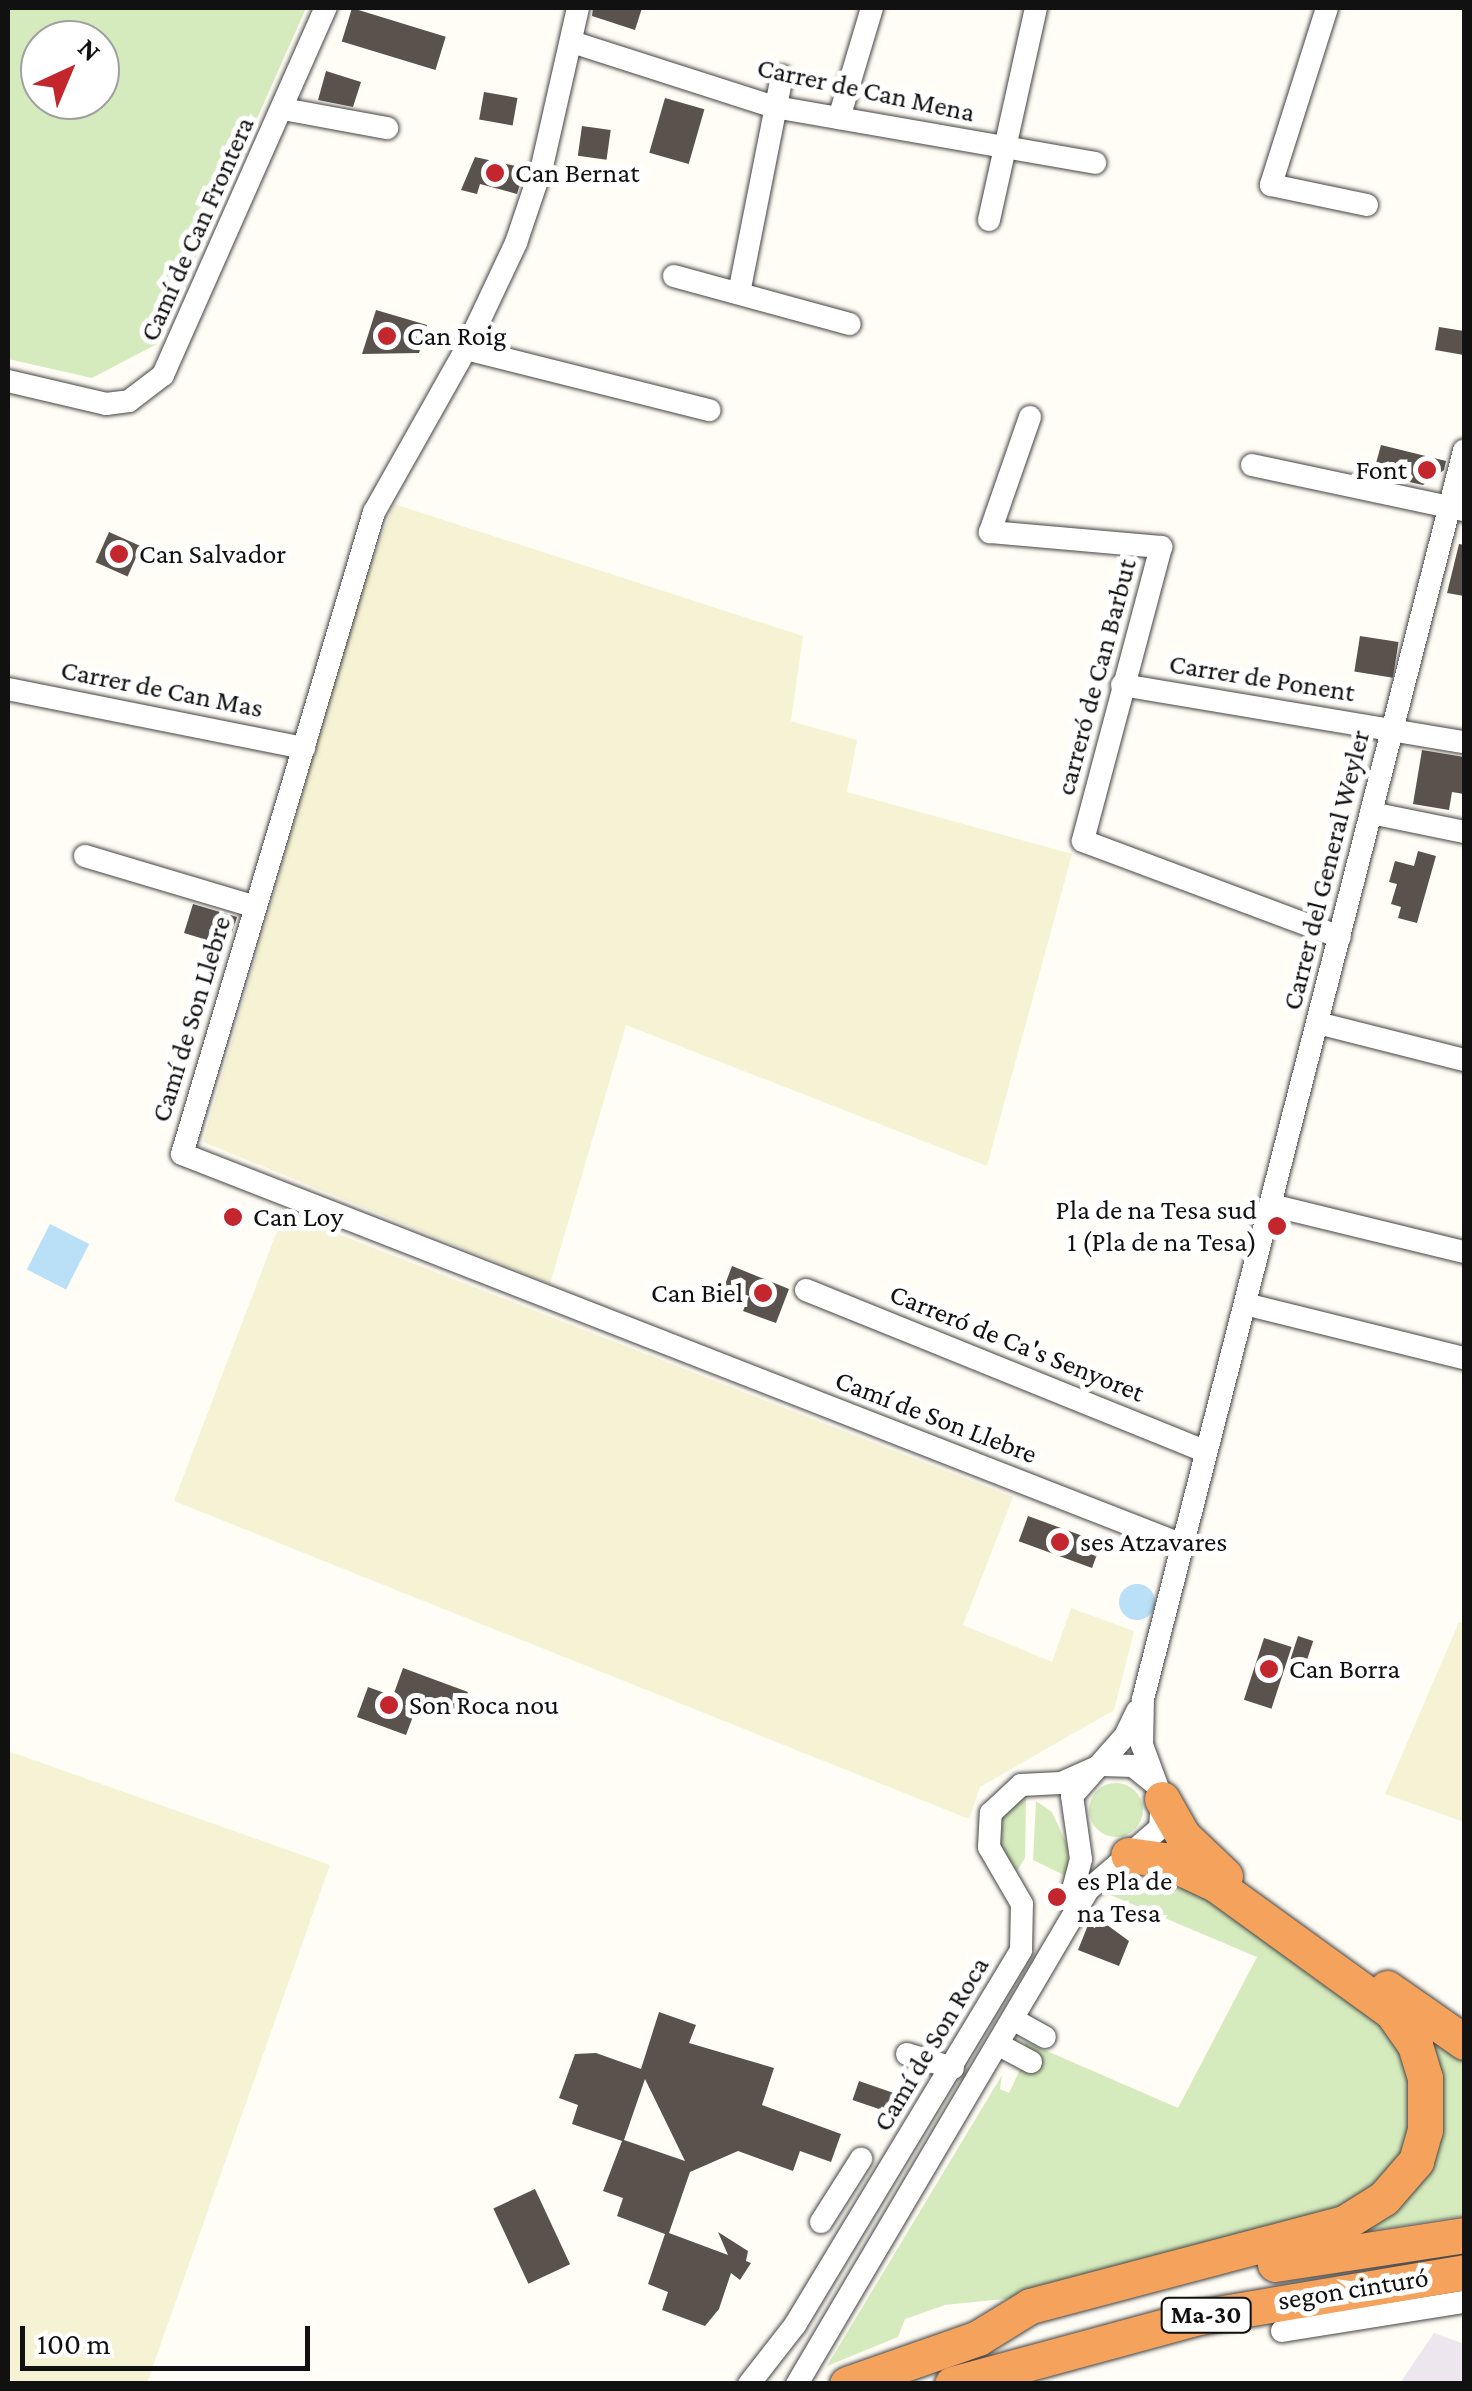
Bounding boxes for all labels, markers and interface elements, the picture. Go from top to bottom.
north arrow [20,20,120,120]
text: N [72,32,107,67]
street label: Carrer de Can Mena [754,51,978,129]
street label: Camí de Can Frontera [132,112,262,346]
place label: Can Bernat [515,156,639,190]
marker: Can Bernat [484,162,506,184]
place label: Can Roig [407,319,507,353]
marker: Can Roig [376,325,398,347]
place label: Font [1356,453,1407,487]
marker: Font [1416,459,1438,481]
place label: Can Salvador [139,537,286,571]
marker: Can Salvador [108,543,130,565]
street label: carreró de Can Barbut [1048,555,1144,799]
street label: Carrer de Ponent [1167,647,1357,709]
street label: Carrer de Can Mas [58,653,266,725]
street label: Carrer del General Weyler [1275,726,1377,1014]
street label: Camí de Son Llebre [144,912,238,1126]
place label: Pla de na Tesa sud 1 (Pla de na Tesa) [1056,1193,1257,1259]
place label: Can Loy [253,1200,343,1234]
marker: Can Loy [222,1206,244,1228]
marker: Pla de na Tesa sud 1 (Pla de na Tesa) [1266,1215,1288,1237]
place label: Can Biel [651,1276,743,1310]
street label: Carreró de Ca's Senyoret [885,1277,1149,1409]
marker: Can Biel [752,1282,774,1304]
street label: Camí de Son Llebre [830,1363,1042,1471]
place label: ses Atzavares [1080,1525,1227,1559]
marker: ses Atzavares [1049,1531,1071,1553]
place label: Can Borra [1289,1652,1400,1686]
marker: Can Borra [1258,1658,1280,1680]
place label: Son Roca nou [409,1688,559,1722]
marker: Son Roca nou [378,1694,400,1716]
place label: es Pla de na Tesa [1077,1864,1172,1930]
marker: es Pla de na Tesa [1046,1886,1068,1908]
street label: Camí de Son Roca [866,1951,996,2137]
street label: segon cinturó [1275,2261,1431,2317]
road number: Ma-30 [1158,2295,1254,2335]
scale bar [25,2306,315,2368]
text: 100 m [37,2327,111,2360]

